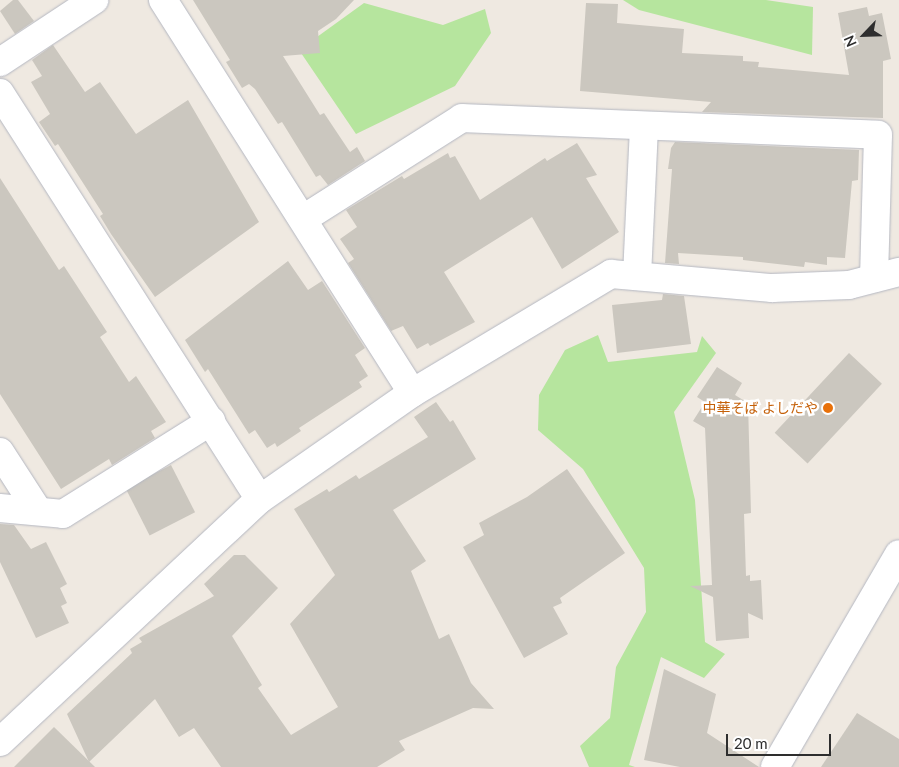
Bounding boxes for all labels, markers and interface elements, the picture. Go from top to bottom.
north arrow [839,10,889,60]
text: N [840,33,860,50]
place label: 中華そば よしだや [702,400,818,416]
marker: 中華そば よしだや [822,402,834,414]
scale bar [729,724,834,756]
text: 20 m [734,734,768,752]

